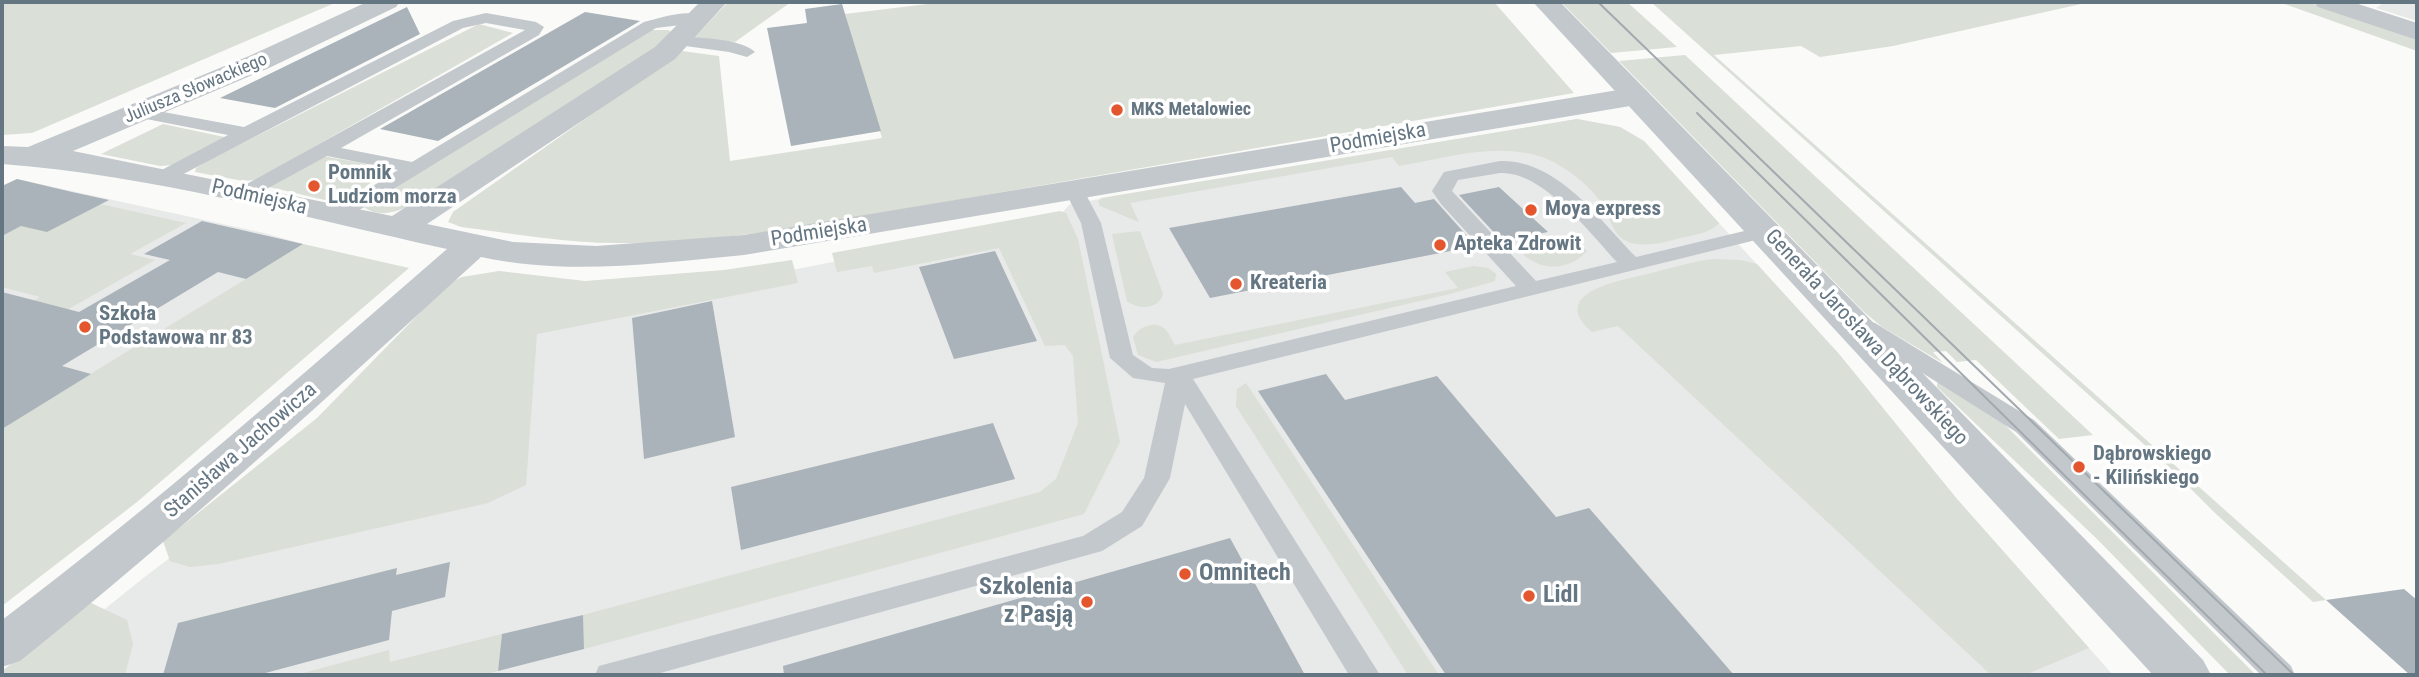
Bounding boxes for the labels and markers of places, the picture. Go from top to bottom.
place label: MKS Metalowiec [1131,99,1251,121]
marker: MKS Metalowiec [1109,102,1125,118]
place label: Pomnik Ludziom morza [328,161,457,211]
marker: Pomnik Ludziom morza [306,178,322,194]
place label: Moya express [1545,197,1661,223]
marker: Moya express [1523,202,1539,218]
place label: Apteka Zdrowit [1454,232,1581,258]
marker: Apteka Zdrowit [1432,237,1448,253]
place label: Kreateria [1250,271,1327,297]
marker: Kreateria [1228,276,1244,292]
place label: Szkoła Podstawowa nr 83 [99,302,253,352]
marker: Szkoła Podstawowa nr 83 [77,319,93,335]
place label: Dąbrowskiego - Kilińskiego [2093,442,2211,492]
marker: Dąbrowskiego - Kilińskiego [2071,459,2087,475]
place label: Omnitech [1199,560,1291,588]
marker: Omnitech [1177,566,1193,582]
place label: Szkolenia z Pasją [979,574,1073,630]
place label: Lidl [1543,582,1578,610]
marker: Lidl [1521,588,1537,604]
marker: Szkolenia z Pasją [1079,594,1095,610]

